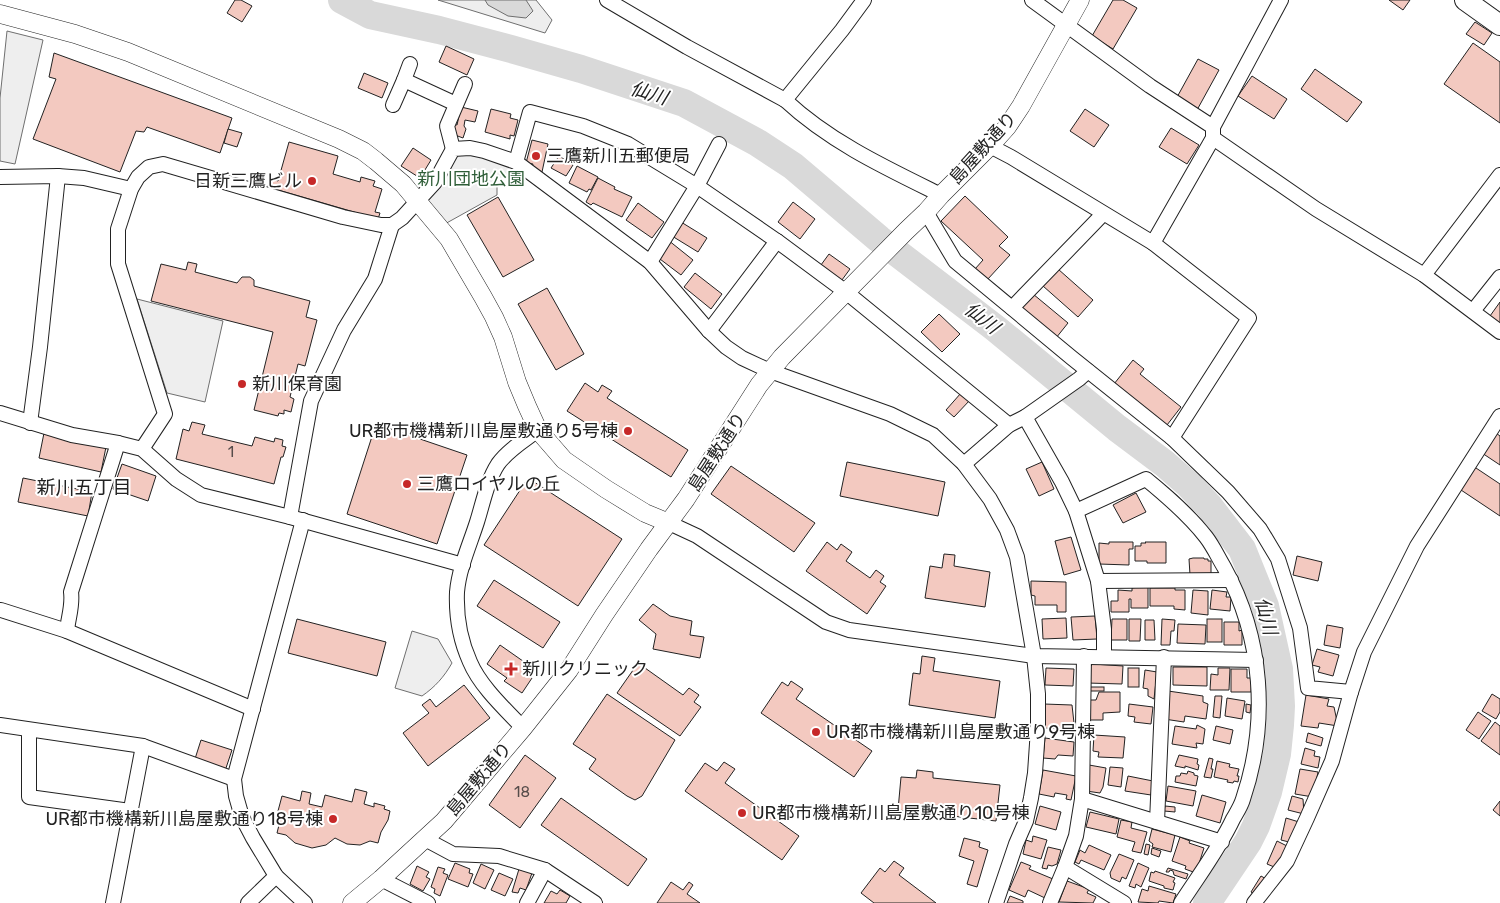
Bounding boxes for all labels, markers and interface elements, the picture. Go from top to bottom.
water label: 仙川 [627,76,672,110]
street label: 島屋敷通り [945,107,1021,189]
place label: 三鷹新川五郵便局 [546,145,690,167]
marker: 三鷹新川五郵便局 [530,150,542,162]
park label: 新川団地公園 [417,168,525,190]
place label: 日新三鷹ビル [194,170,302,192]
marker: 日新三鷹ビル [306,175,318,187]
water label: 仙川 [960,297,1006,340]
place label: 新川保育園 [252,373,342,395]
marker: 新川保育園 [236,378,248,390]
street label: 島屋敷通り [683,408,751,496]
place label: UR都市機構新川島屋敷通り5号棟 [349,420,618,442]
marker: UR都市機構新川島屋敷通り5号棟 [622,425,634,437]
house number: 1 [228,443,234,461]
place label: 三鷹ロイヤルの丘 [417,473,560,495]
district label: 新川五丁目 [36,476,132,499]
marker: 三鷹ロイヤルの丘 [401,478,413,490]
water label: 仙川 [1250,595,1283,639]
place label: 新川クリニック [522,658,648,680]
marker: 新川クリニック [504,662,518,676]
place label: UR都市機構新川島屋敷通り9号棟 [826,721,1095,743]
marker: UR都市機構新川島屋敷通り9号棟 [810,726,822,738]
street label: 島屋敷通り [442,737,516,821]
house number: 18 [514,783,530,801]
place label: UR都市機構新川島屋敷通り10号棟 [752,802,1030,824]
marker: UR都市機構新川島屋敷通り10号棟 [736,807,748,819]
place label: UR都市機構新川島屋敷通り18号棟 [45,808,323,830]
marker: UR都市機構新川島屋敷通り18号棟 [327,813,339,825]

